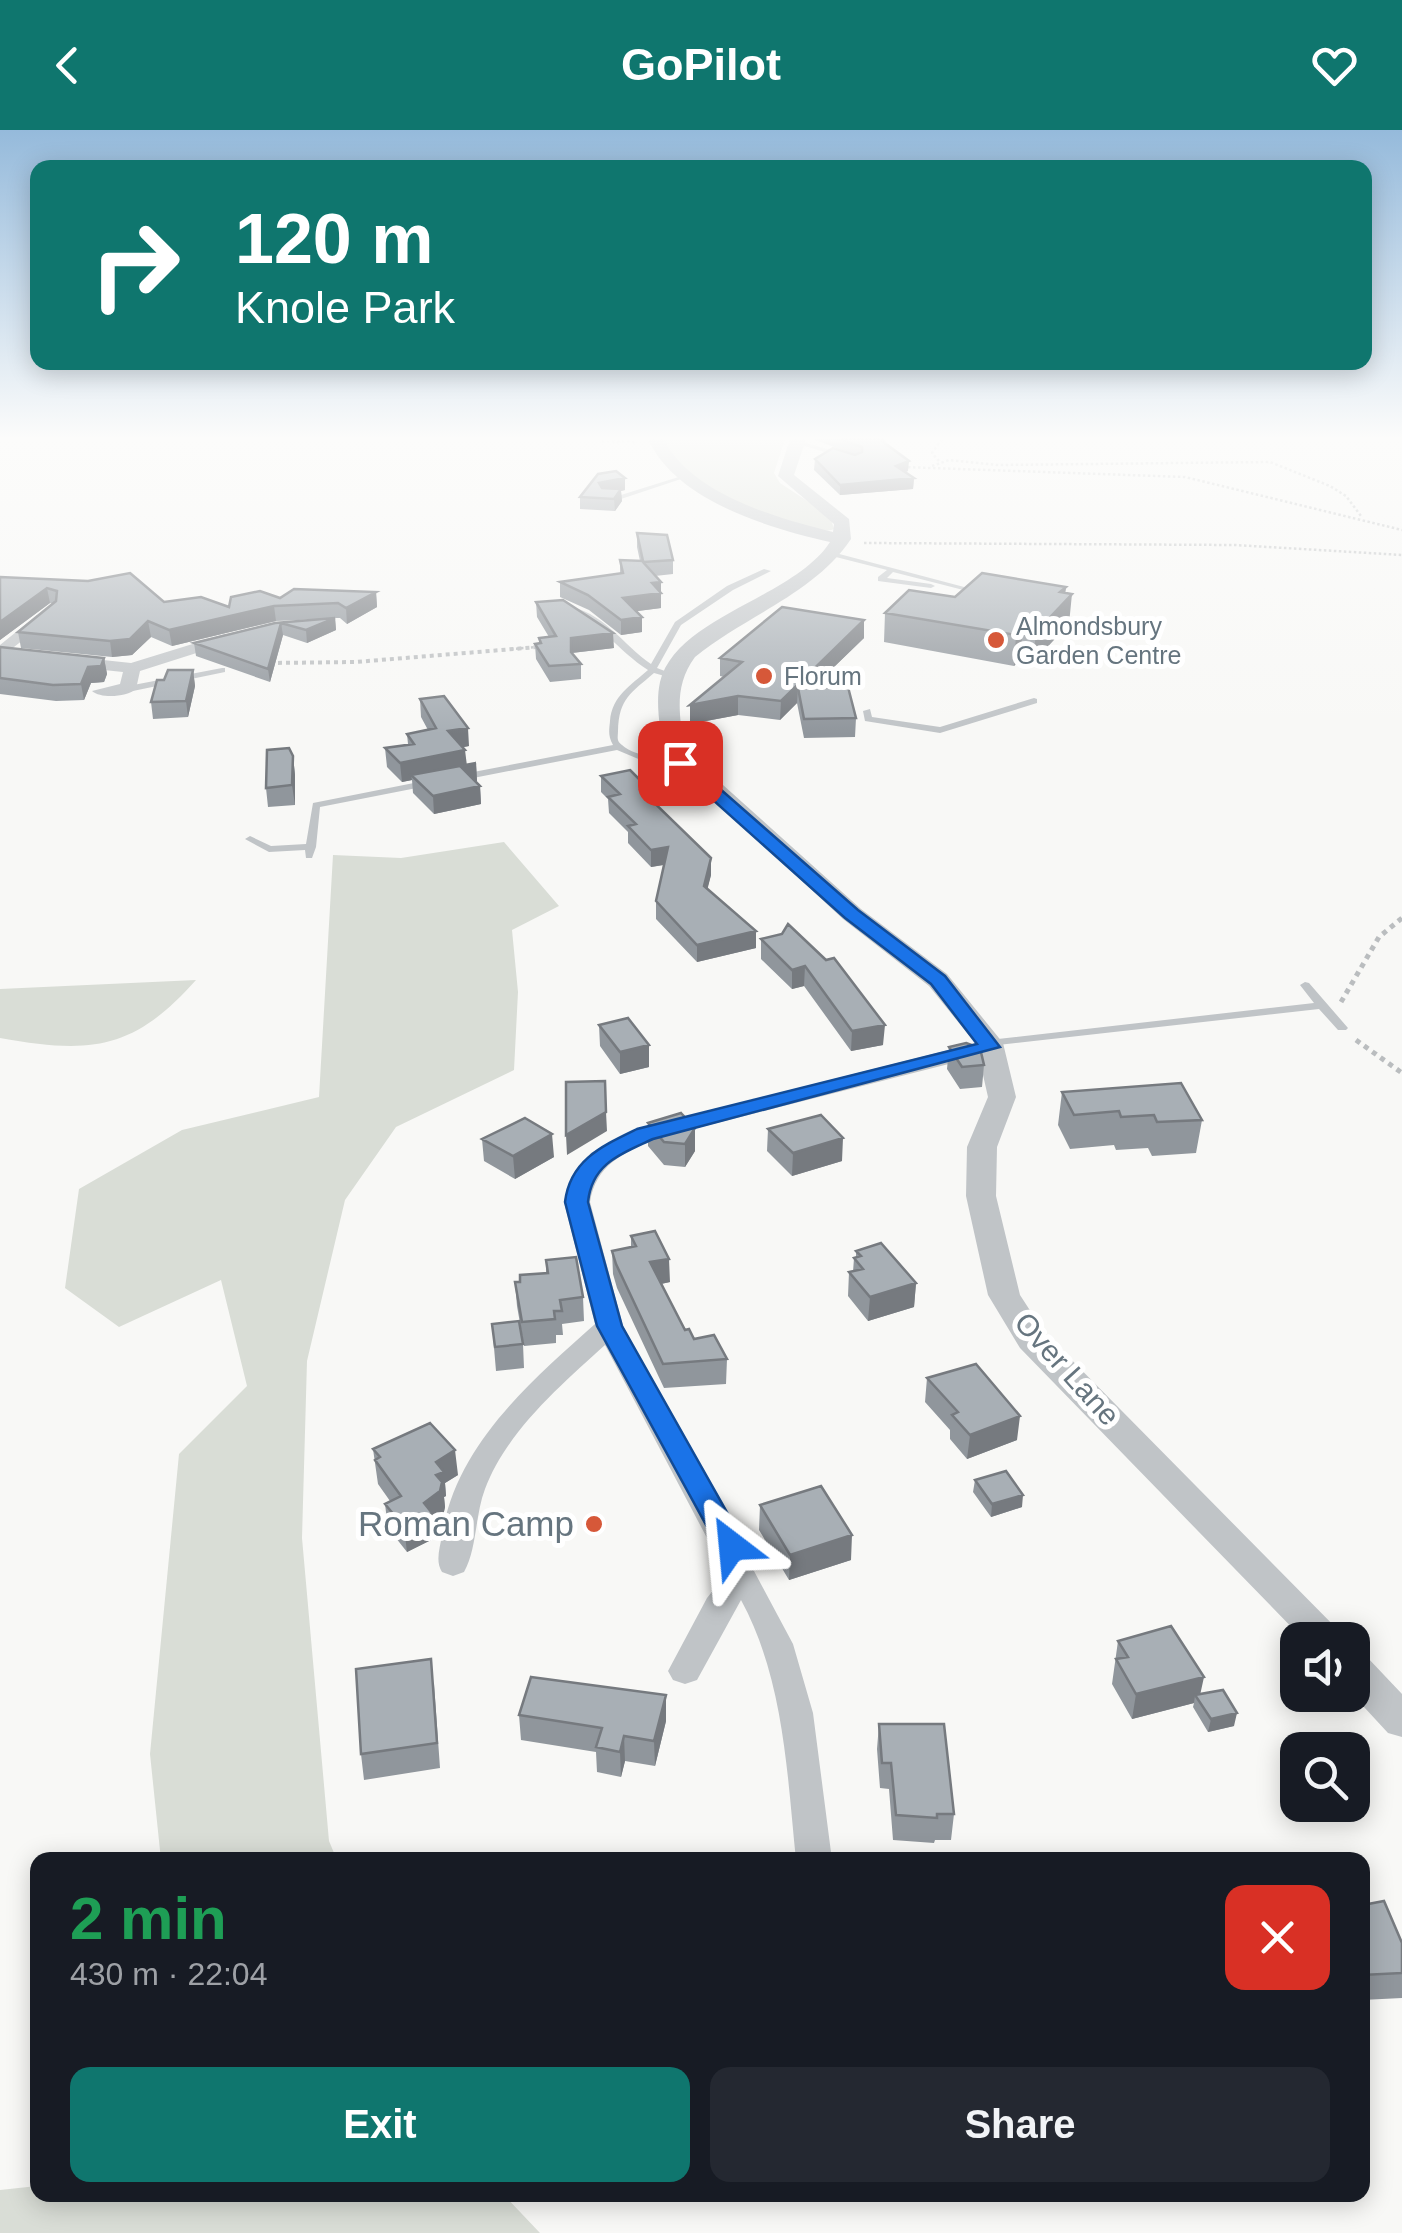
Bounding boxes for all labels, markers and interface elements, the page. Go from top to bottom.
icon: back [40,38,95,93]
icon: heart [1307,38,1362,93]
text: GoPilot [621,39,781,90]
icon: right [70,200,200,330]
text: 120 m [235,200,433,278]
text: Knole Park [235,282,455,333]
place label: Almondsbury Garden Centre [1016,612,1181,669]
marker: Almondsbury Garden Centre [985,629,1007,651]
place label: Florum [784,662,862,690]
marker: Florum [753,665,775,687]
pin [638,721,723,806]
icon: arrive [653,736,708,791]
street label: Over Lane [1008,1306,1127,1432]
position arrow [680,1494,784,1598]
place label: Roman Camp [358,1504,574,1543]
marker: Roman Camp [583,1513,605,1535]
map controls [1280,1622,1370,1822]
button: sound [1280,1622,1370,1712]
button: search [1280,1732,1370,1822]
text: 2 min [70,1885,227,1952]
button: close [1225,1885,1330,1990]
text: 430 m · 22:04 [70,1956,267,1992]
button: Exit [70,2067,690,2182]
button: Share [710,2067,1330,2182]

